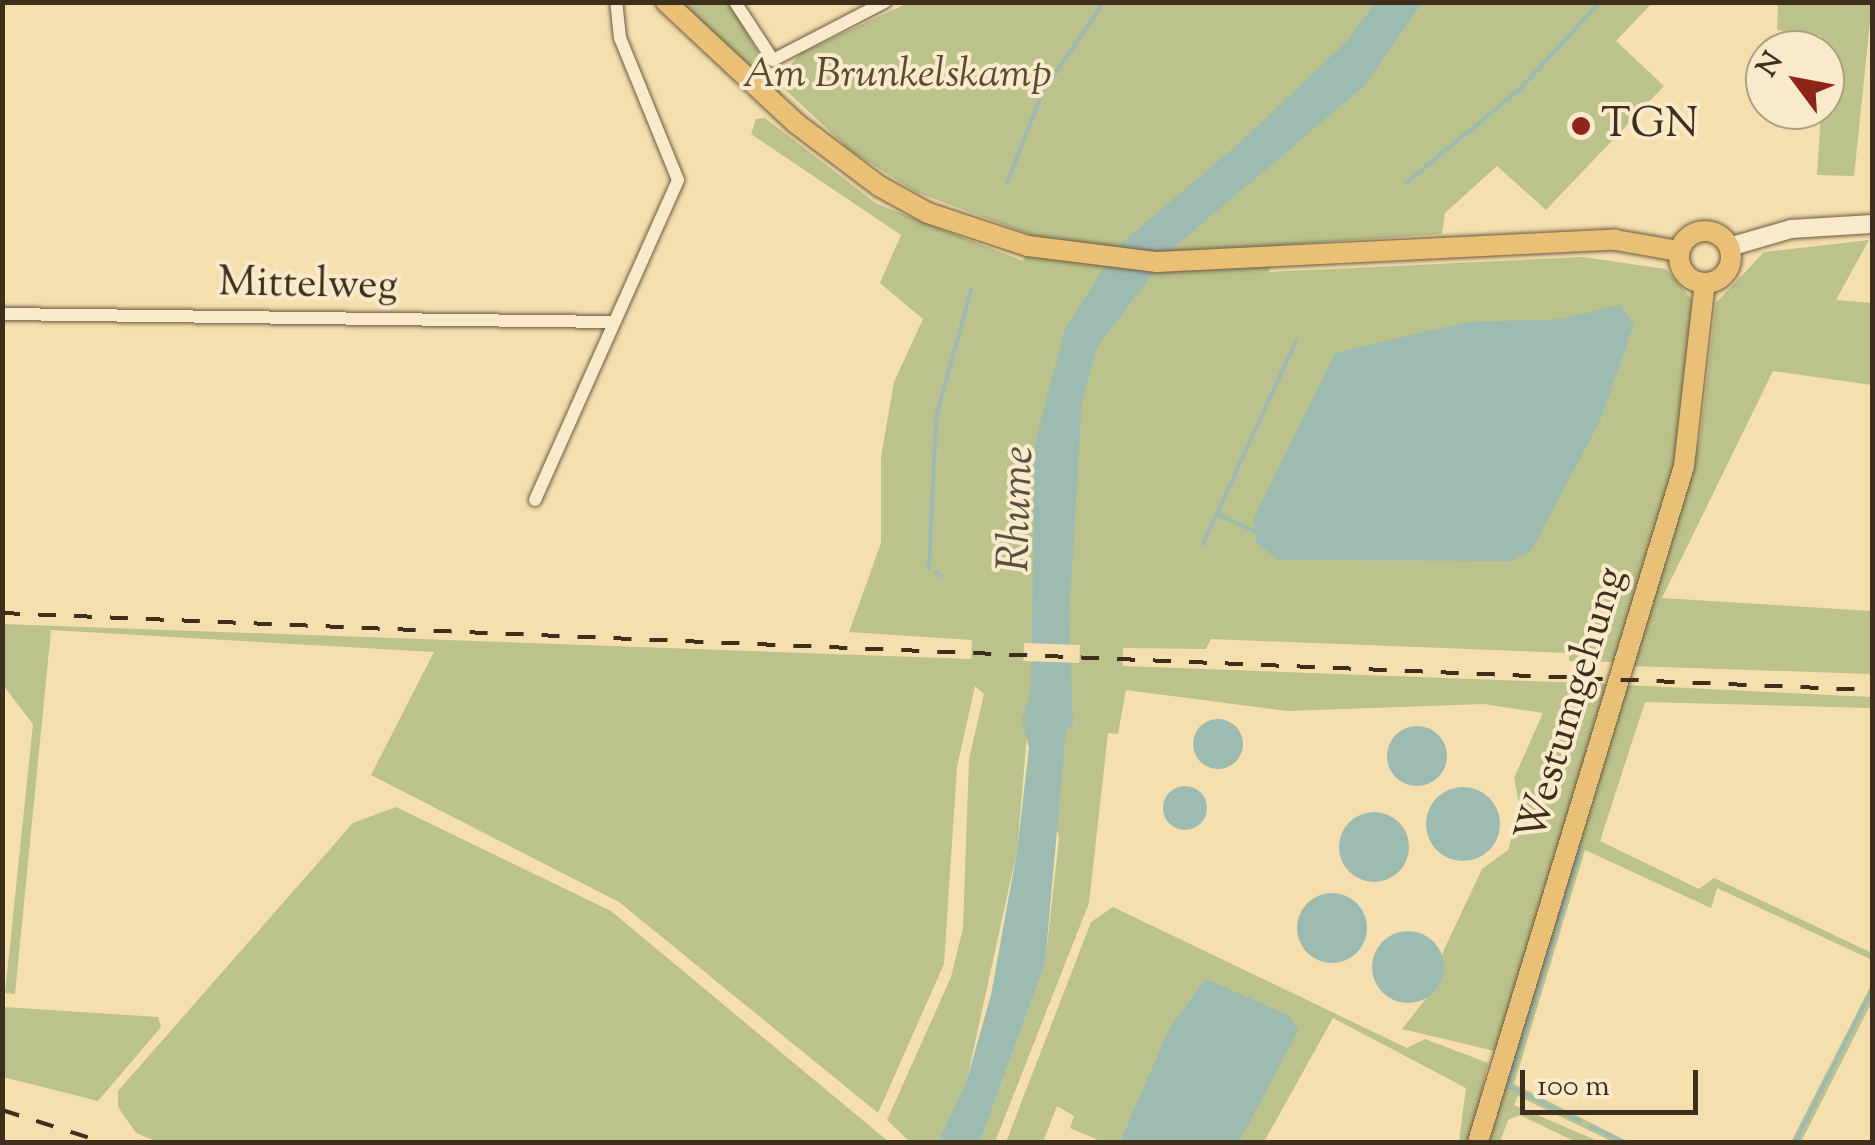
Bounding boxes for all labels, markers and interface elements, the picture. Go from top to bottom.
north arrow [1745,30,1845,130]
text: N [1748,45,1794,85]
park label: Am Brunkelskamp [742,51,1052,101]
place label: TGN [1601,101,1698,151]
marker: TGN [1570,115,1592,137]
street label: Mittelweg [218,259,398,313]
water label: Rhume [990,445,1048,573]
street label: Westumgehung [1507,562,1639,848]
scale bar [1525,1050,1702,1112]
text: 100 m [1537,1066,1610,1109]

